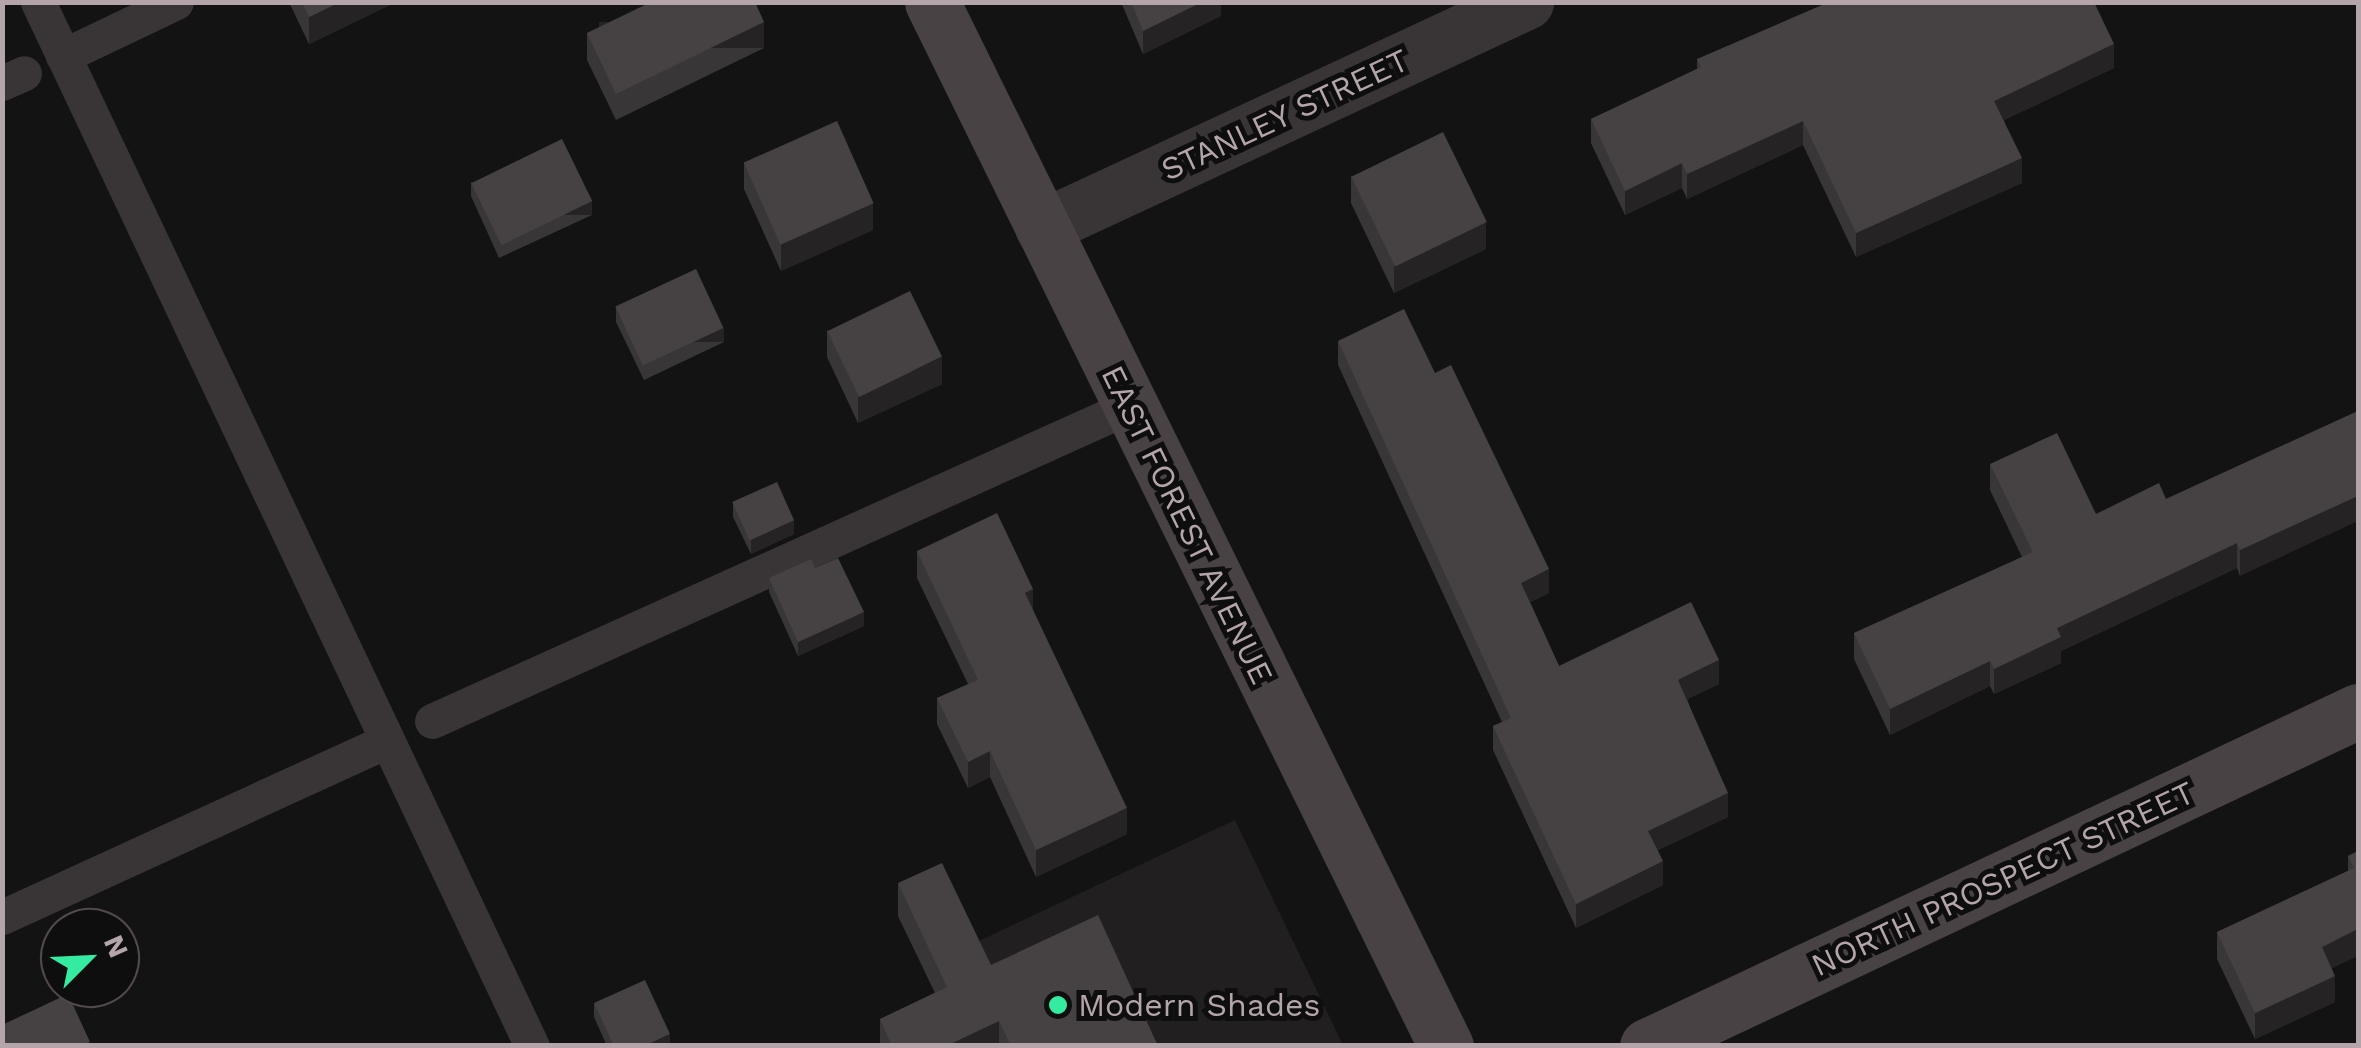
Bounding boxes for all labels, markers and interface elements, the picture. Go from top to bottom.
street label: STANLEY STREET [1155,41,1415,189]
street label: EAST FOREST AVENUE [1092,358,1282,692]
street label: NORTH PROSPECT STREET [1805,773,2201,985]
north arrow [40,908,140,1008]
text: N [97,930,135,963]
place label: Modern Shades [1078,986,1320,1024]
marker: Modern Shades [1047,994,1069,1016]

